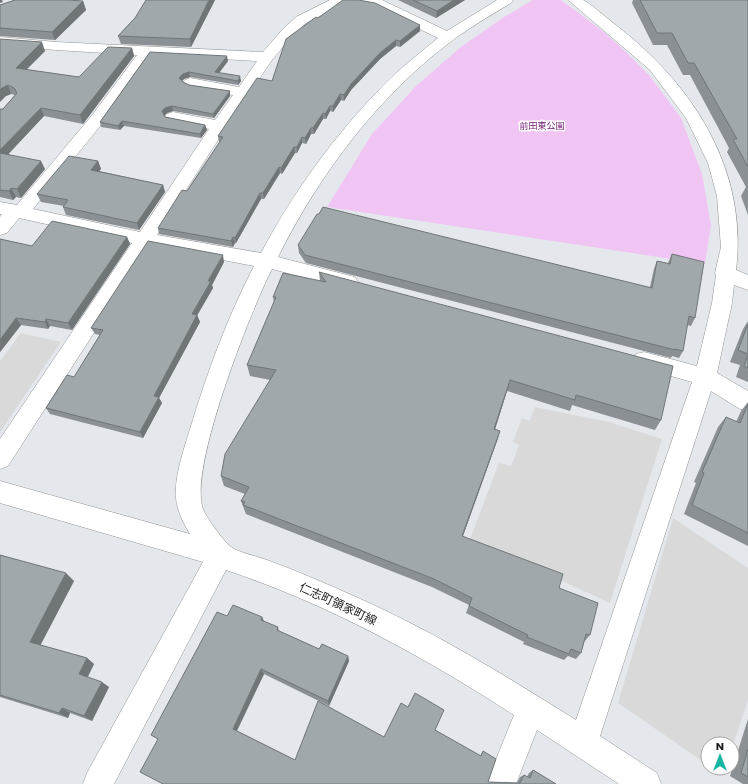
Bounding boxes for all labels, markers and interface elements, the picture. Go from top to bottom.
park label: 前田東公園 [519,120,565,132]
street label: 仁志町領家町線 [297,578,380,629]
north arrow [700,736,740,776]
text: N [716,738,724,754]

